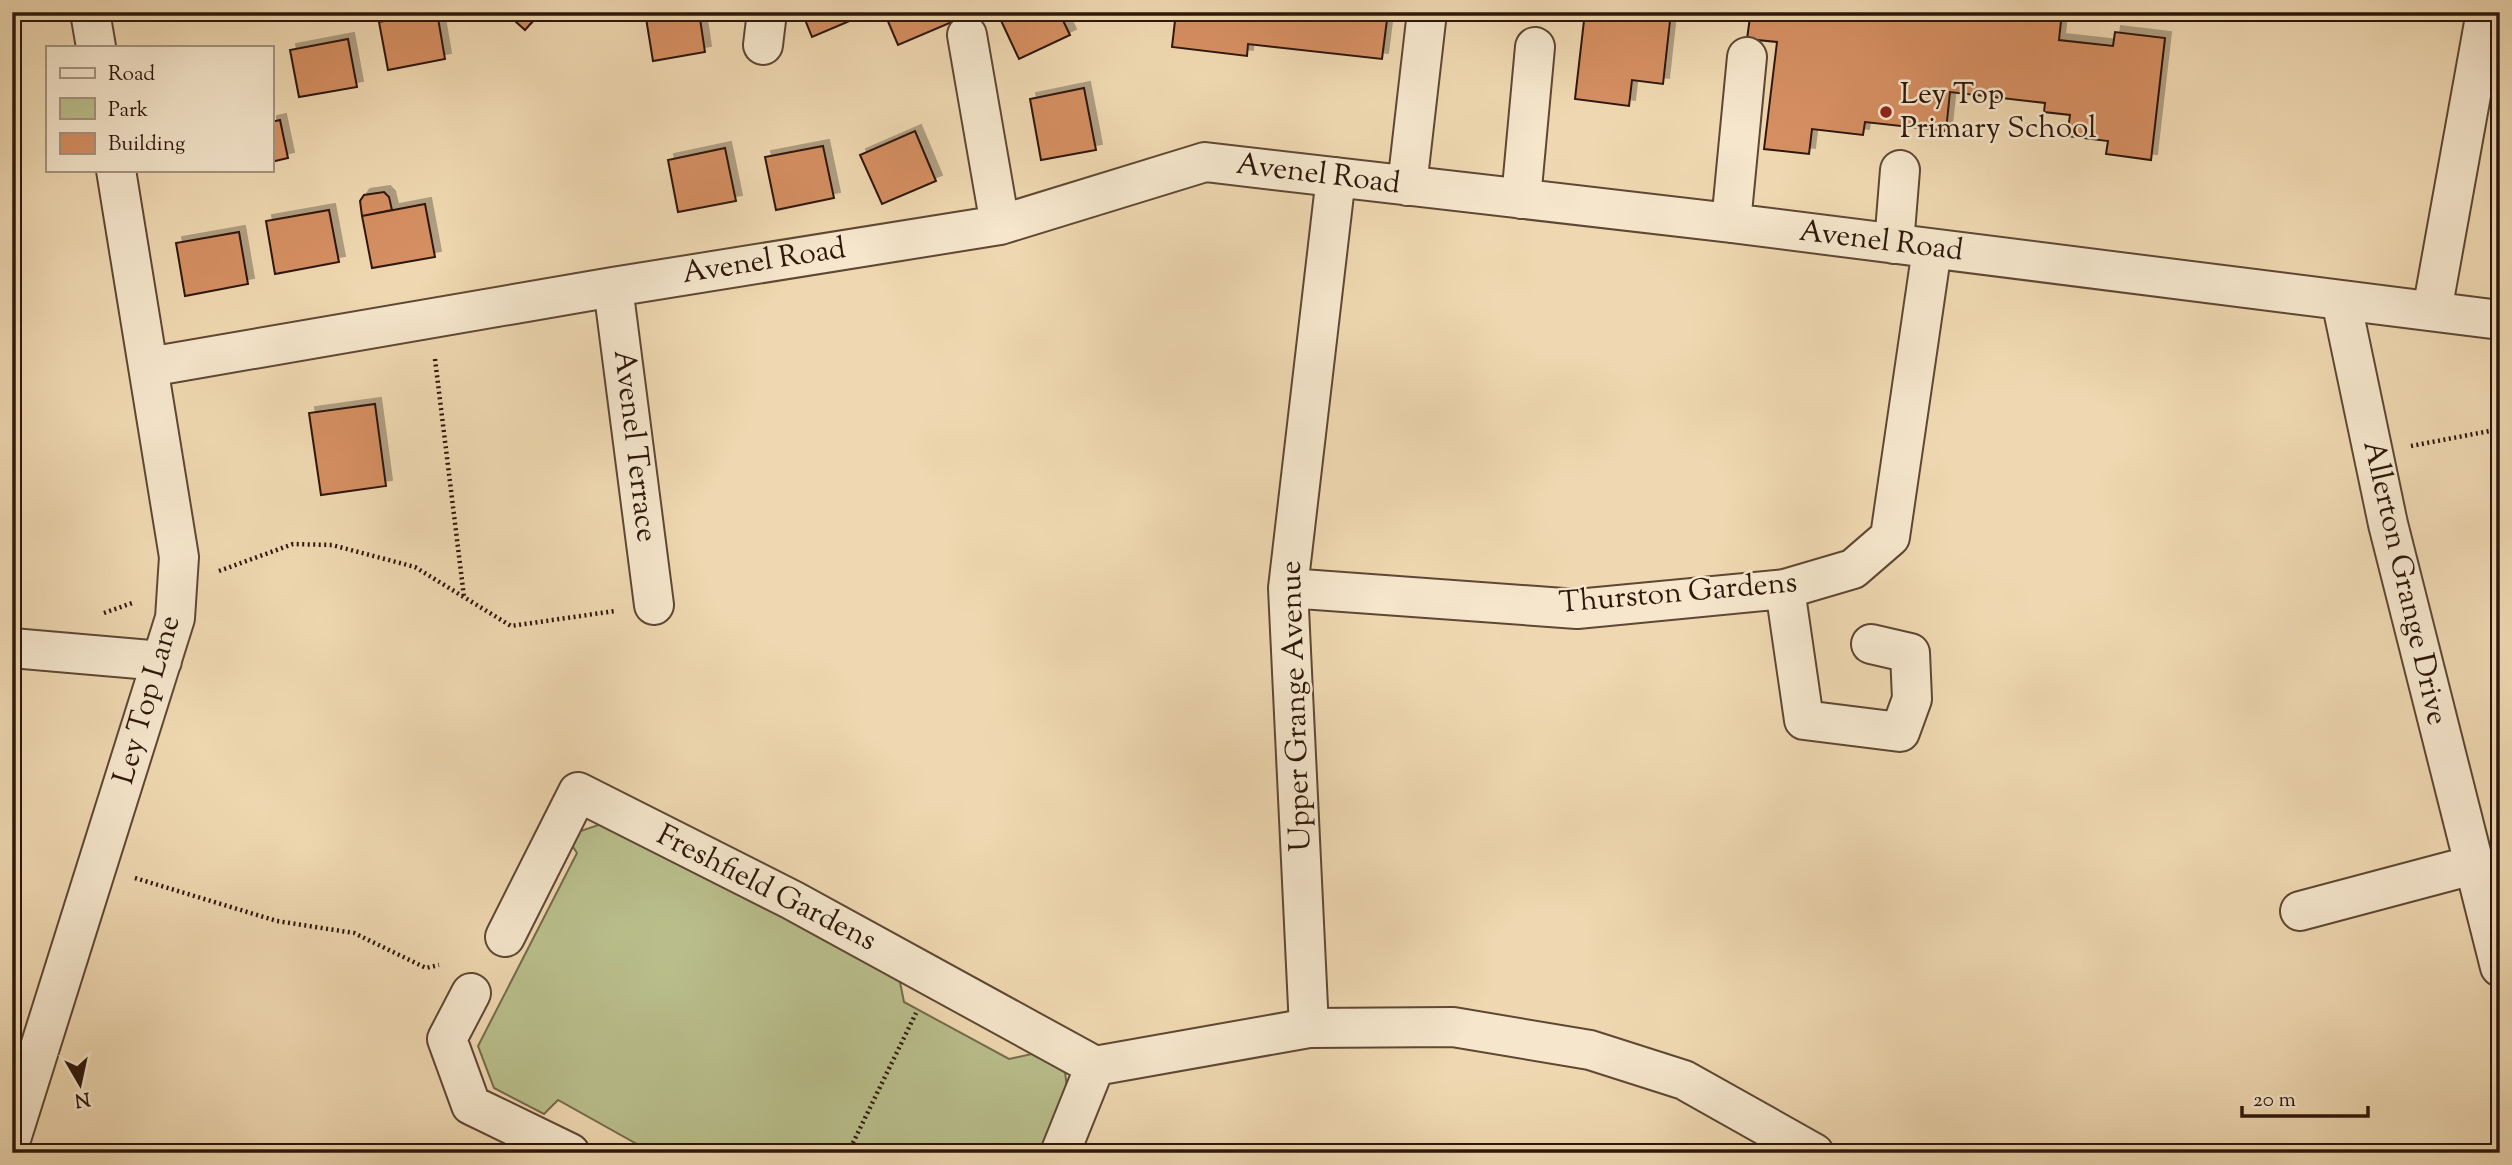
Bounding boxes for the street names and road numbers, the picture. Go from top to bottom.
street label: Avenel Road [1233,144,1403,206]
street label: Avenel Road [1796,211,1966,273]
street label: Avenel Road [679,228,849,296]
street label: Avenel Terrace [601,347,667,545]
street label: Allerton Grange Drive [2350,436,2458,730]
street label: Upper Grange Avenue [1270,560,1324,852]
street label: Thurston Gardens [1557,562,1799,626]
street label: Ley Top Lane [103,610,193,790]
street label: Freshfield Gardens [649,815,883,963]

